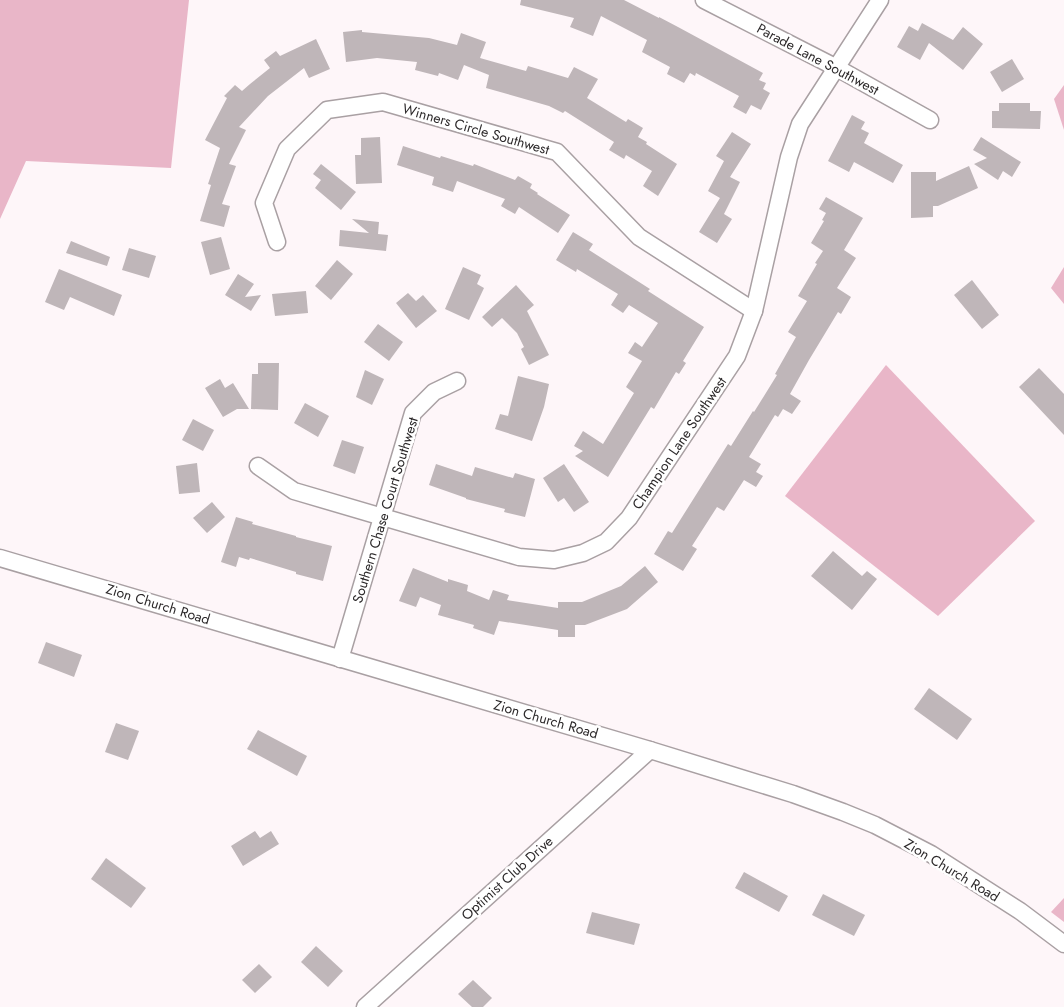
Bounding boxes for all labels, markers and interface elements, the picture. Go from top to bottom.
street label: Parade Lane Southwest [753,18,883,100]
street label: Winners Circle Southwest [400,98,552,160]
street label: Champion Lane Southwest [627,372,731,513]
street label: Southern Chase Court Southwest [347,414,423,605]
street label: Zion Church Road [104,579,212,629]
street label: Zion Church Road [491,695,601,743]
street label: Optimist Club Drive [457,831,557,925]
street label: Zion Church Road [901,834,1003,906]

